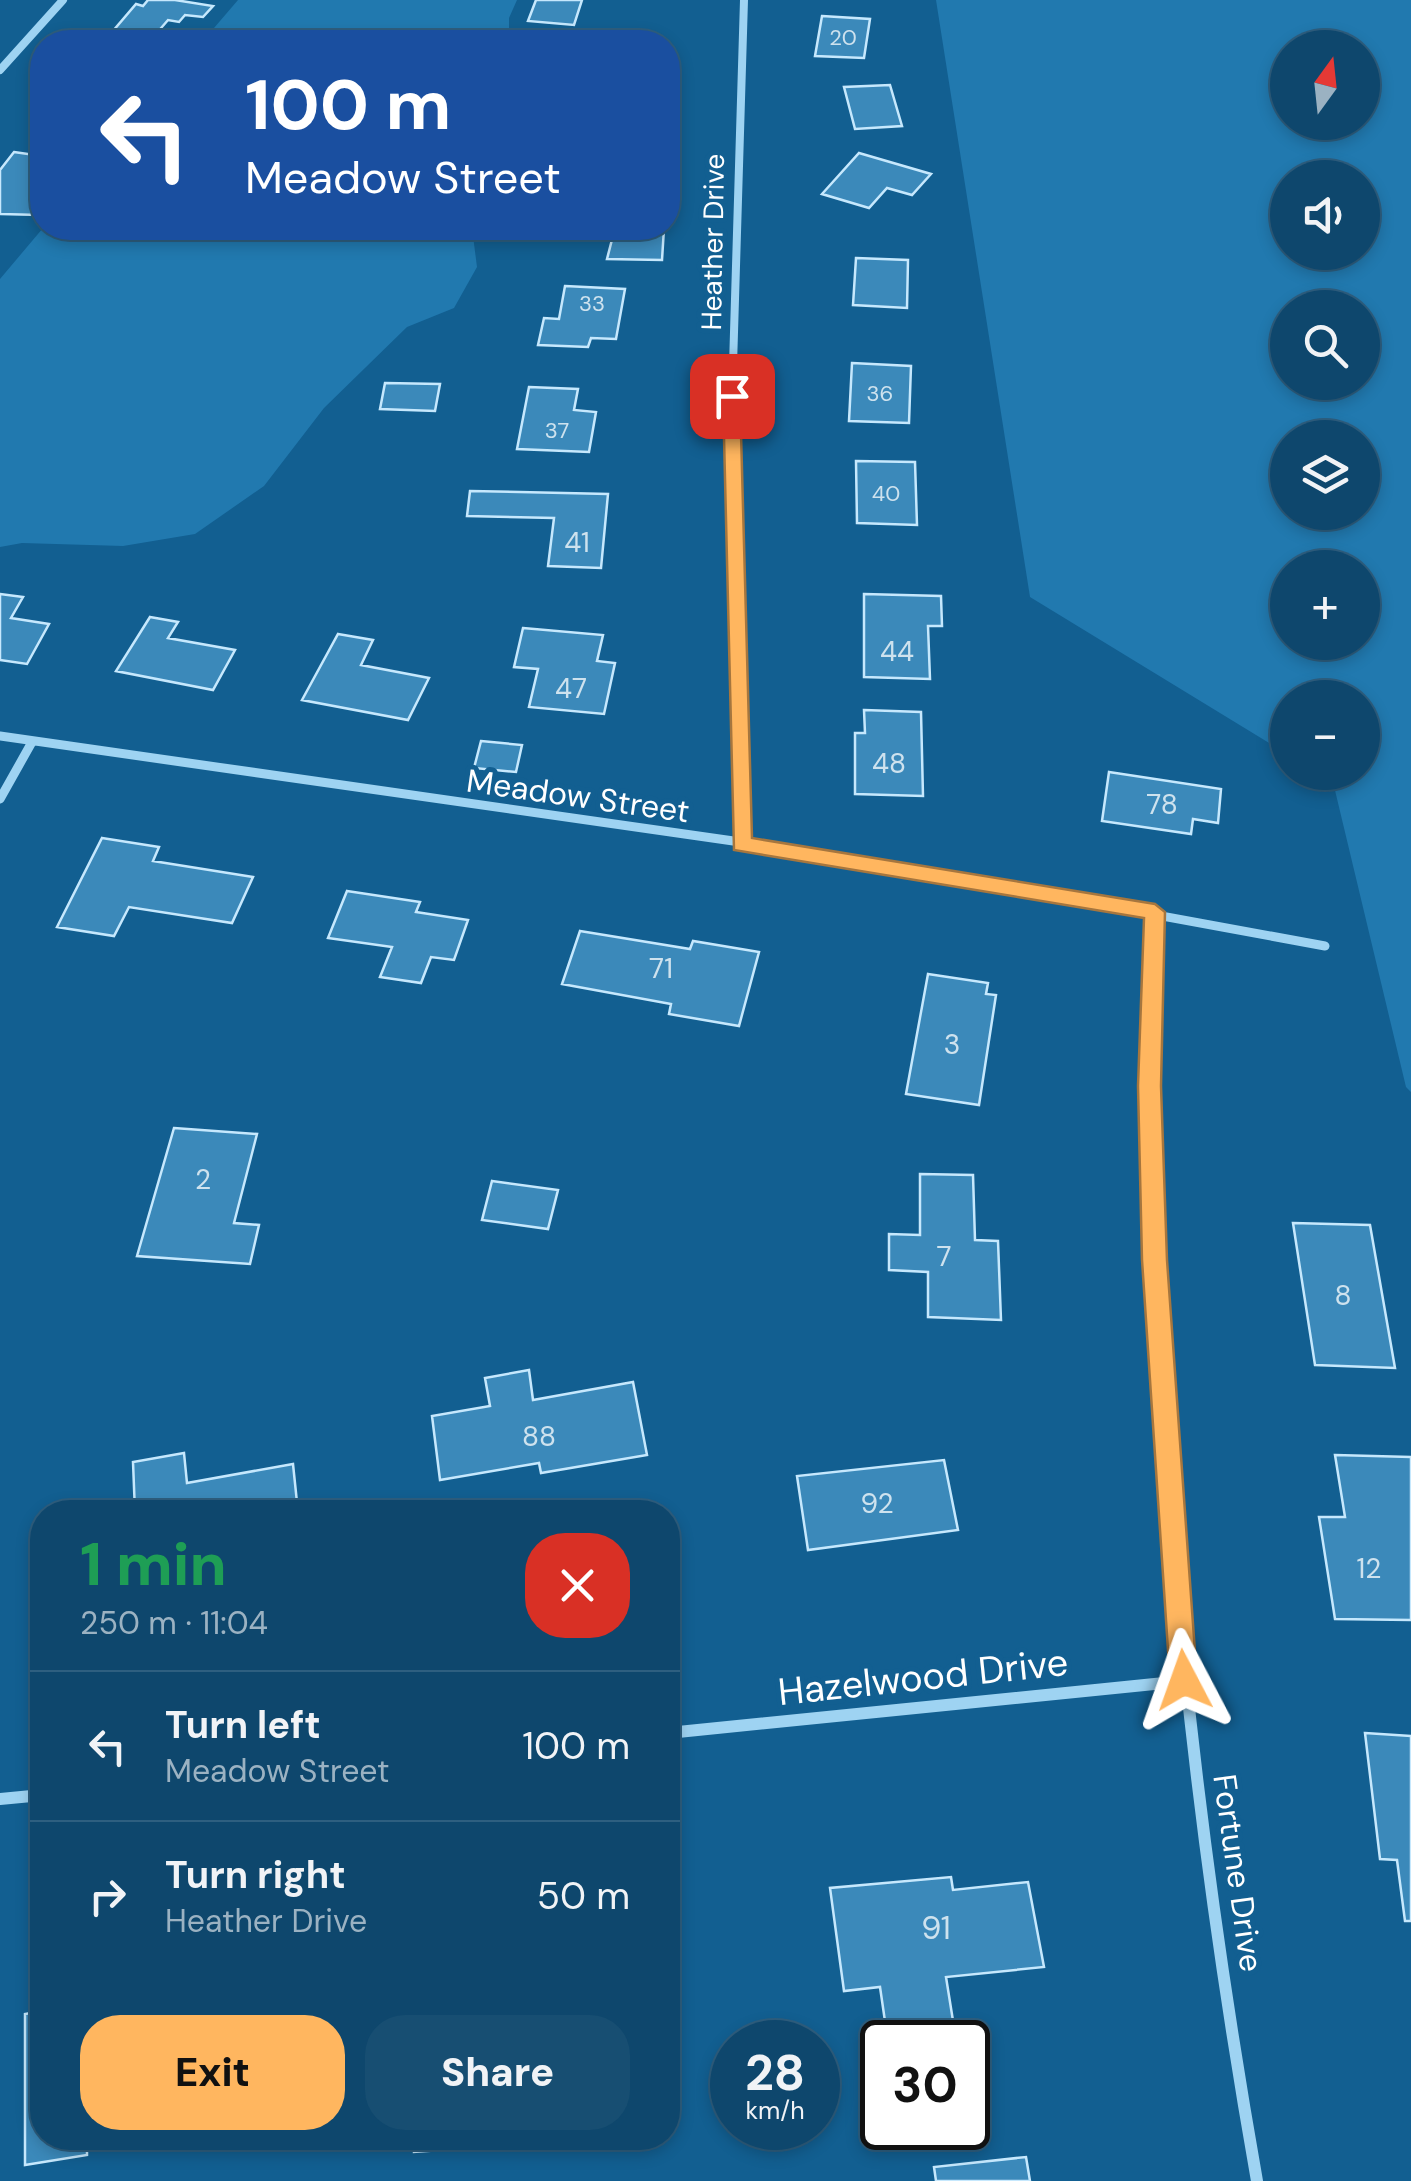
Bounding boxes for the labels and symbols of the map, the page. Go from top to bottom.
house number: 20 [829,23,857,52]
north arrow [1270,30,1380,140]
street label: Heather Drive [693,153,733,331]
house number: 33 [579,289,605,318]
pin [690,354,775,439]
house number: 36 [867,379,893,408]
house number: 37 [545,416,569,445]
house number: 40 [872,479,900,508]
house number: 41 [564,524,590,561]
house number: 44 [880,633,914,670]
house number: 47 [555,670,587,707]
house number: 48 [872,745,906,782]
street label: Meadow Street [464,760,692,832]
house number: 78 [1146,786,1178,823]
house number: 71 [649,950,673,987]
house number: 3 [944,1026,960,1063]
house number: 2 [195,1161,211,1198]
house number: 7 [937,1238,951,1275]
house number: 8 [1334,1277,1352,1314]
house number: 88 [522,1418,556,1455]
house number: 92 [860,1485,894,1522]
house number: 12 [1357,1550,1381,1587]
position arrow [1132,1628,1236,1732]
street label: Hazelwood Drive [776,1637,1070,1717]
street label: Fortune Drive [1203,1772,1273,1974]
house number: 91 [921,1907,951,1949]
speed limit sign: 30 [860,2020,990,2150]

